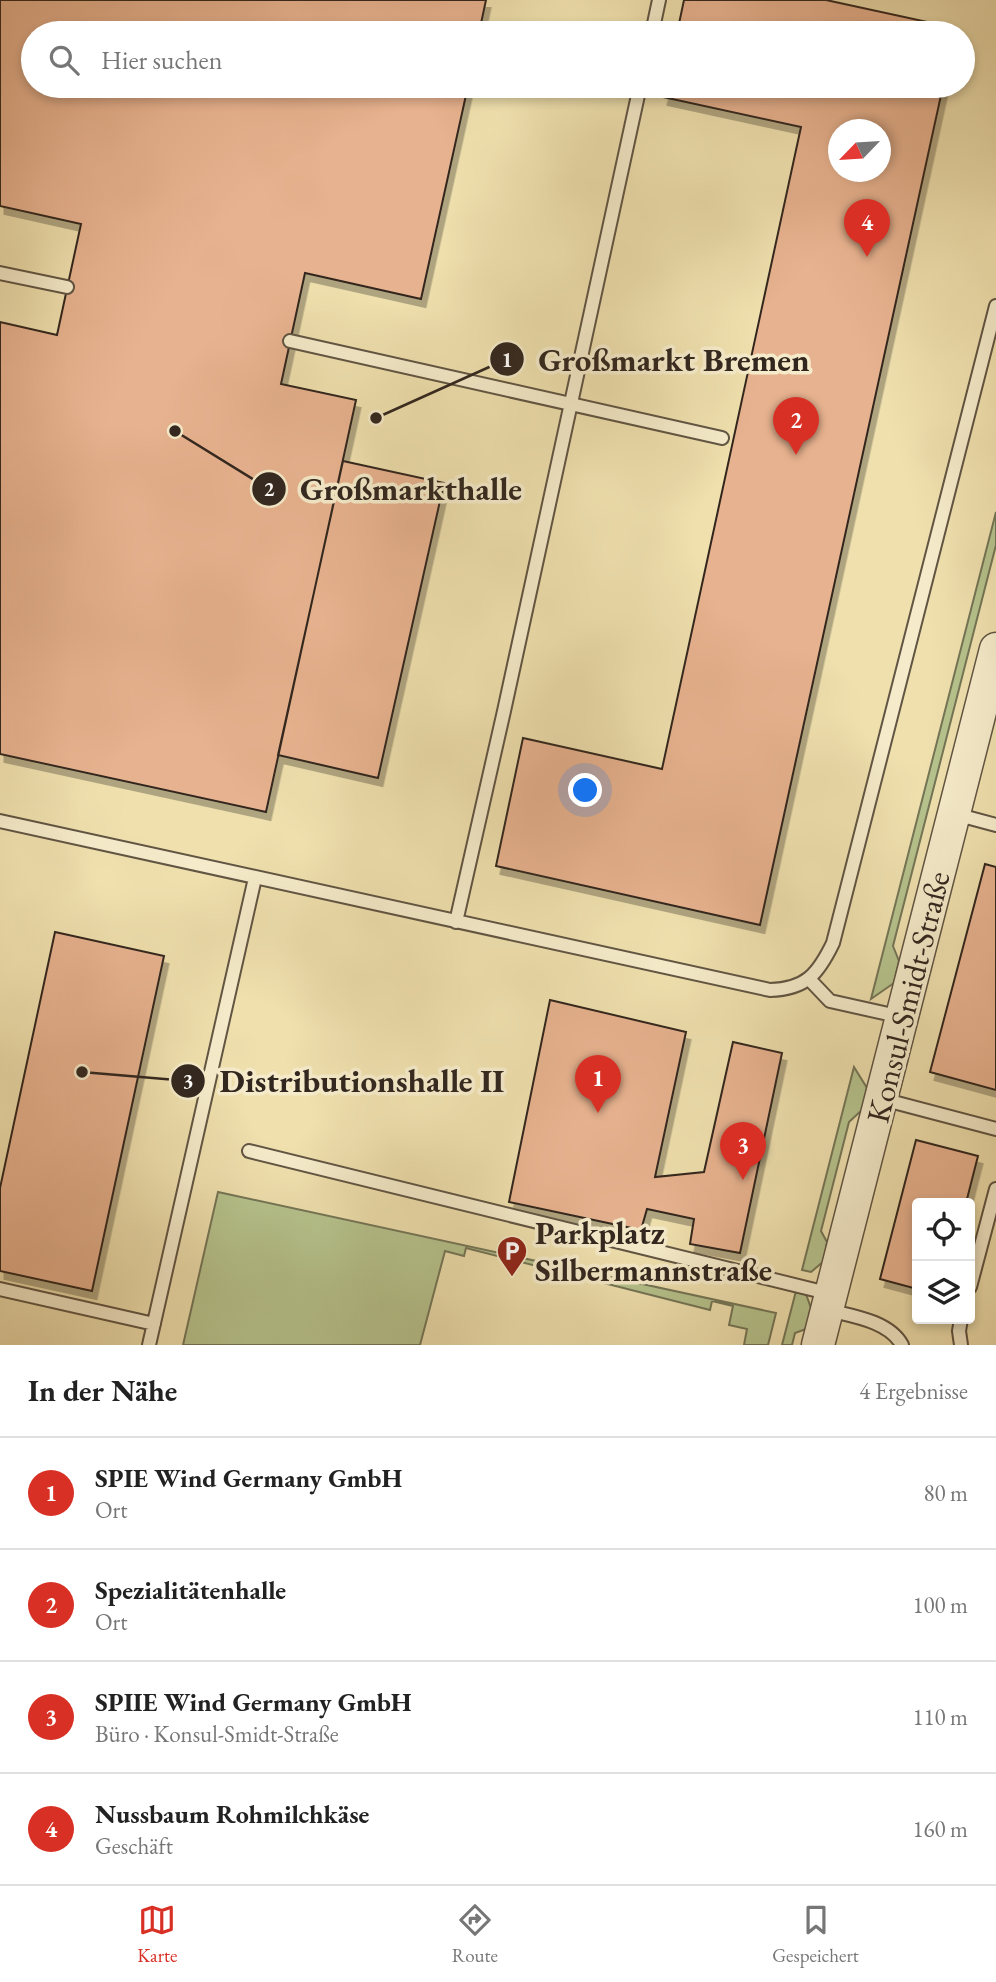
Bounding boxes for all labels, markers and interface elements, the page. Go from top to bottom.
search box [21,21,975,98]
icon: search [45,41,83,79]
text: Hier suchen [101,43,222,77]
north arrow [828,119,891,182]
pin: 4 [844,199,890,257]
callout: Großmarkt Bremen [489,332,824,386]
text: Großmarkt Bremen [538,338,810,381]
text: 1 [501,346,513,373]
pin: 2 [773,397,819,455]
callout: Großmarkthalle [251,462,536,516]
text: Großmarkthalle [300,467,522,510]
text: 2 [263,475,275,502]
your location [568,773,602,807]
street label: Konsul-Smidt-Straße [856,867,960,1127]
callout: Distributionshalle II [171,1054,518,1108]
pin: 1 [575,1055,621,1113]
text: Distributionshalle II [220,1059,504,1102]
text: 3 [182,1067,194,1094]
pin: 3 [720,1122,766,1180]
map controls [912,1198,975,1324]
button: locate [912,1198,975,1261]
place label: Parkplatz Silbermannstraße [535,1212,772,1291]
parking icon: Parkplatz Silbermannstraße [495,1234,529,1278]
button: layers [912,1261,975,1324]
text: In der Nähe [28,1371,177,1410]
text: 4 Ergebnisse [859,1376,968,1406]
text: SPIE Wind Germany GmbH [95,1461,402,1495]
text: 1 [45,1478,57,1508]
text: 80 m [923,1478,968,1508]
text: Ort [95,1495,127,1525]
text: Spezialitätenhalle [95,1573,286,1607]
text: 2 [45,1590,57,1620]
text: 100 m [912,1590,968,1620]
text: Ort [95,1607,127,1637]
text: SPIIE Wind Germany GmbH [95,1685,412,1719]
text: 3 [45,1702,57,1732]
text: 110 m [912,1702,968,1732]
text: Büro · Konsul-Smidt-Straße [95,1719,339,1749]
text: Nussbaum Rohmilchkäse [95,1797,369,1831]
text: 4 [45,1814,57,1844]
text: 160 m [912,1814,968,1844]
text: Geschäft [95,1831,173,1861]
tab: Karte [137,1901,177,1968]
tab: Route [452,1901,498,1968]
tab: Gespeichert [772,1901,859,1968]

